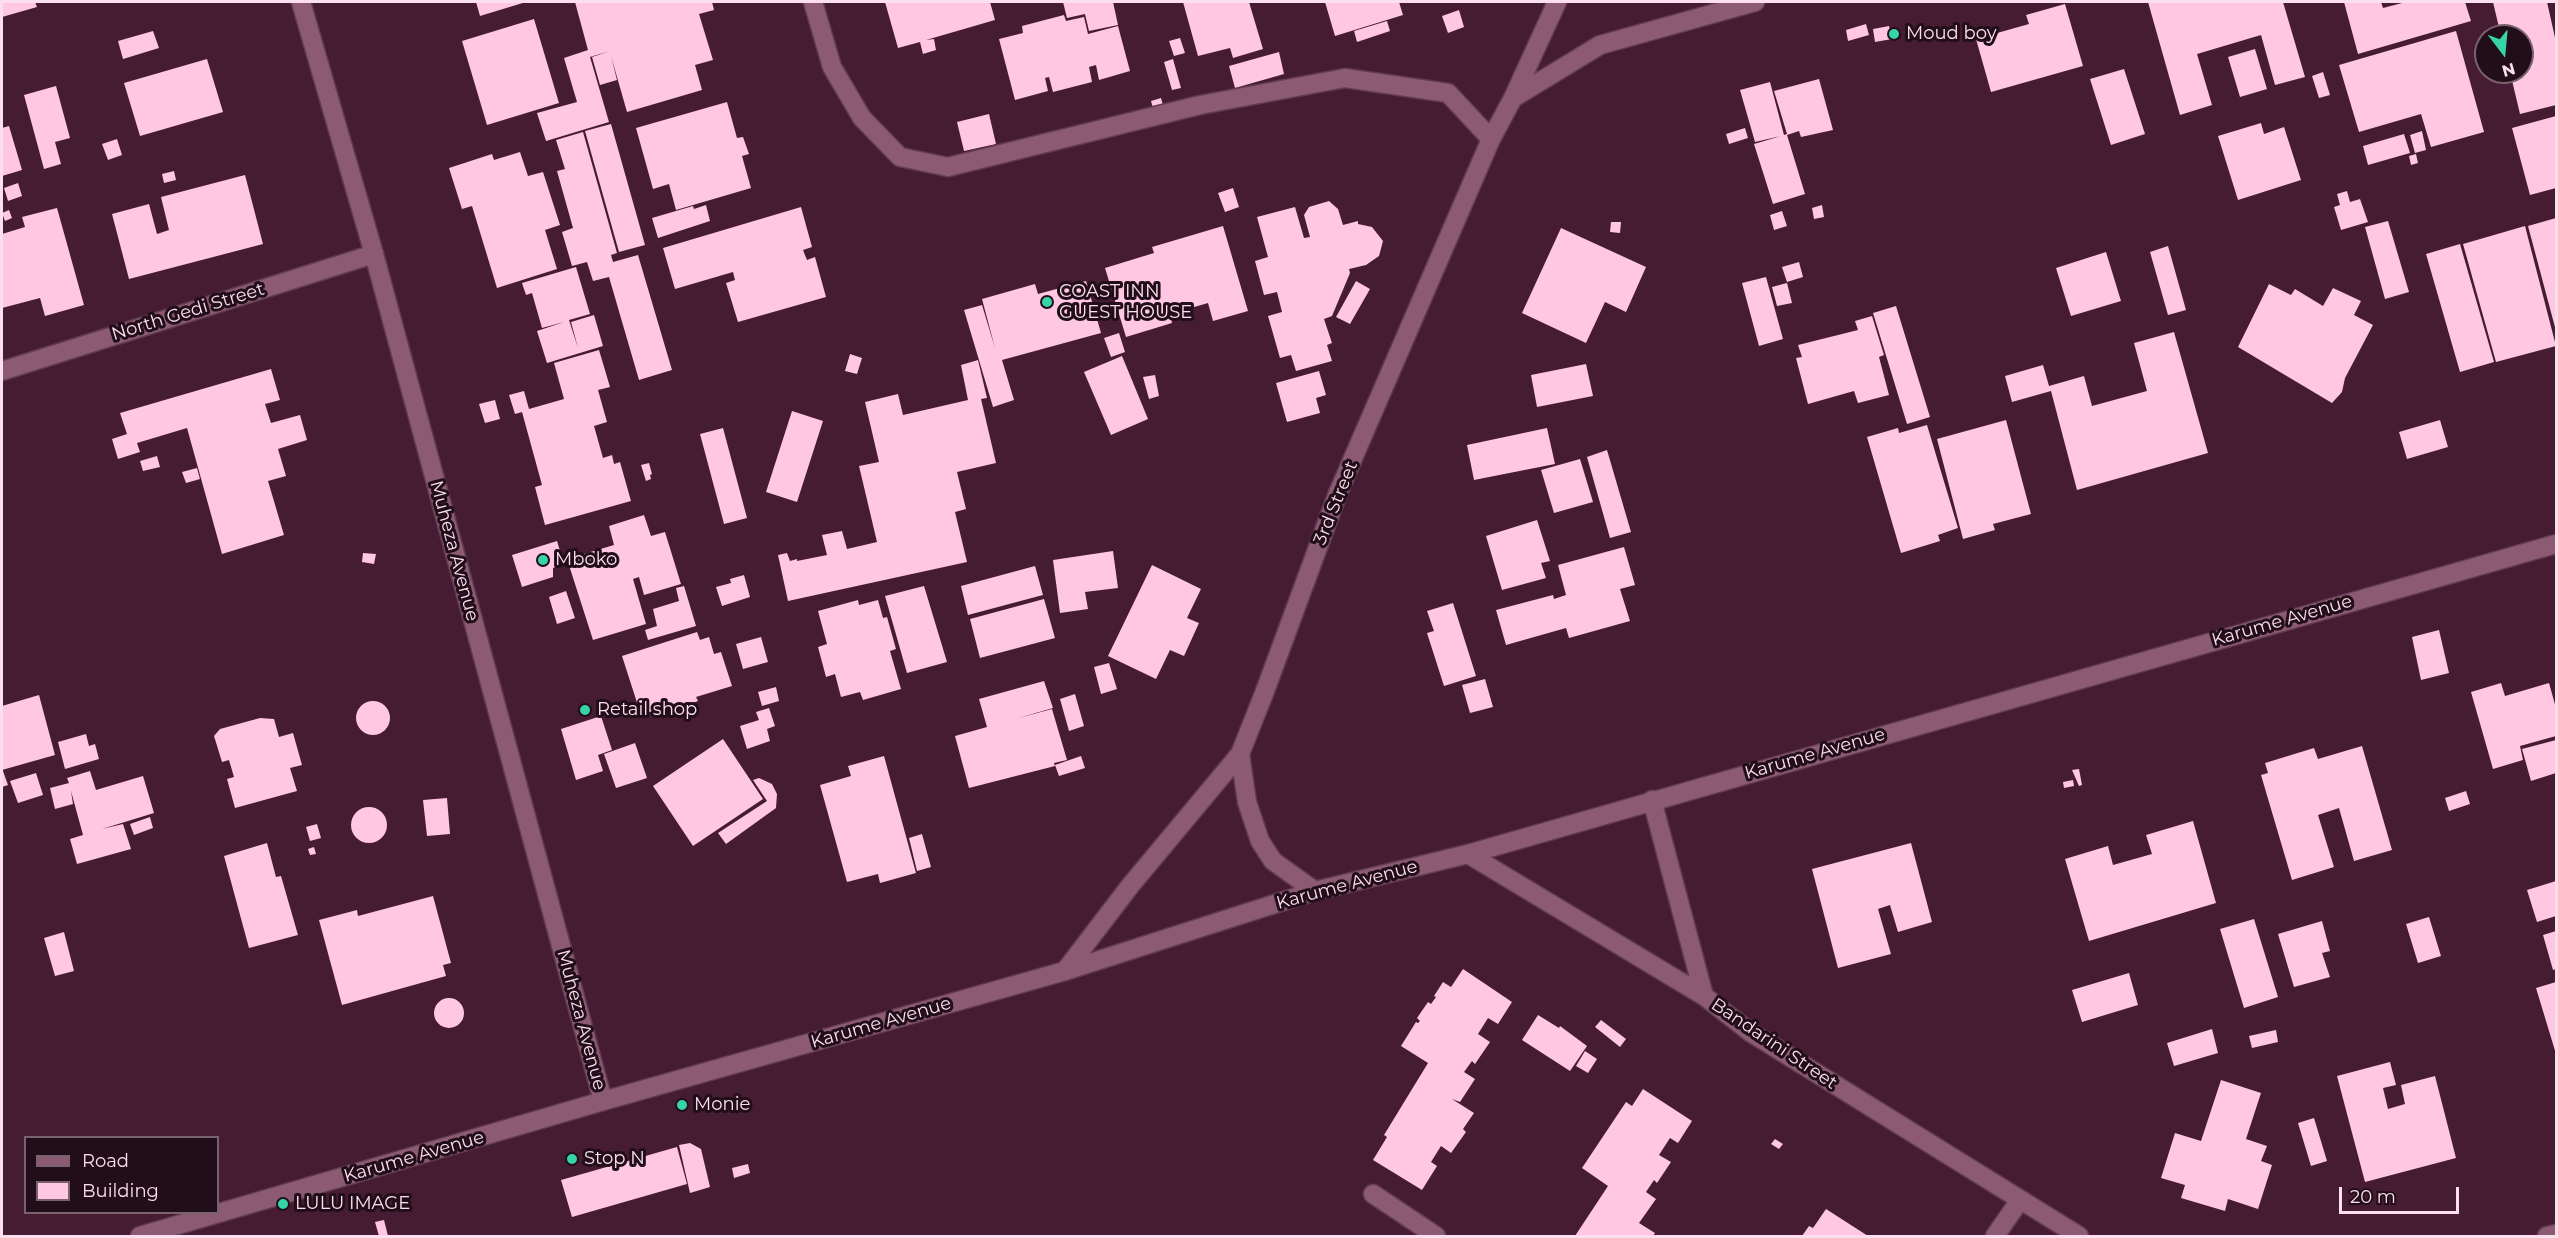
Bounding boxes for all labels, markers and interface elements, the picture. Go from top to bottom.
place label: Moud boy [1906,23,1996,45]
north arrow [2474,24,2534,84]
marker: Moud boy [1887,27,1901,41]
text: N [2500,59,2517,81]
street label: North Gedi Street [109,278,267,346]
place label: COAST INN GUEST HOUSE [1059,281,1192,324]
marker: COAST INN GUEST HOUSE [1040,295,1054,309]
street label: 3rd Street [1309,458,1363,548]
street label: Muheza Avenue [425,478,483,624]
place label: Mboko [555,549,617,571]
marker: Mboko [536,553,550,567]
street label: Karume Avenue [2209,591,2355,651]
place label: Retail shop [597,699,697,721]
marker: Retail shop [578,703,592,717]
street label: Karume Avenue [1742,724,1888,784]
street label: Karume Avenue [1274,856,1420,914]
street label: Muheza Avenue [552,947,610,1093]
street label: Karume Avenue [808,993,954,1053]
street label: Bandarini Street [1707,994,1841,1094]
place label: Monie [694,1094,750,1116]
marker: Monie [675,1098,689,1112]
street label: Karume Avenue [341,1127,487,1187]
legend [24,1136,219,1214]
place label: Stop N [584,1148,645,1170]
text: Road [82,1150,129,1172]
marker: Stop N [565,1152,579,1166]
scale bar [2342,1175,2462,1213]
text: Building [82,1180,159,1202]
text: 20 m [2350,1186,2396,1208]
place label: LULU IMAGE [295,1193,410,1215]
marker: LULU IMAGE [276,1197,290,1211]

